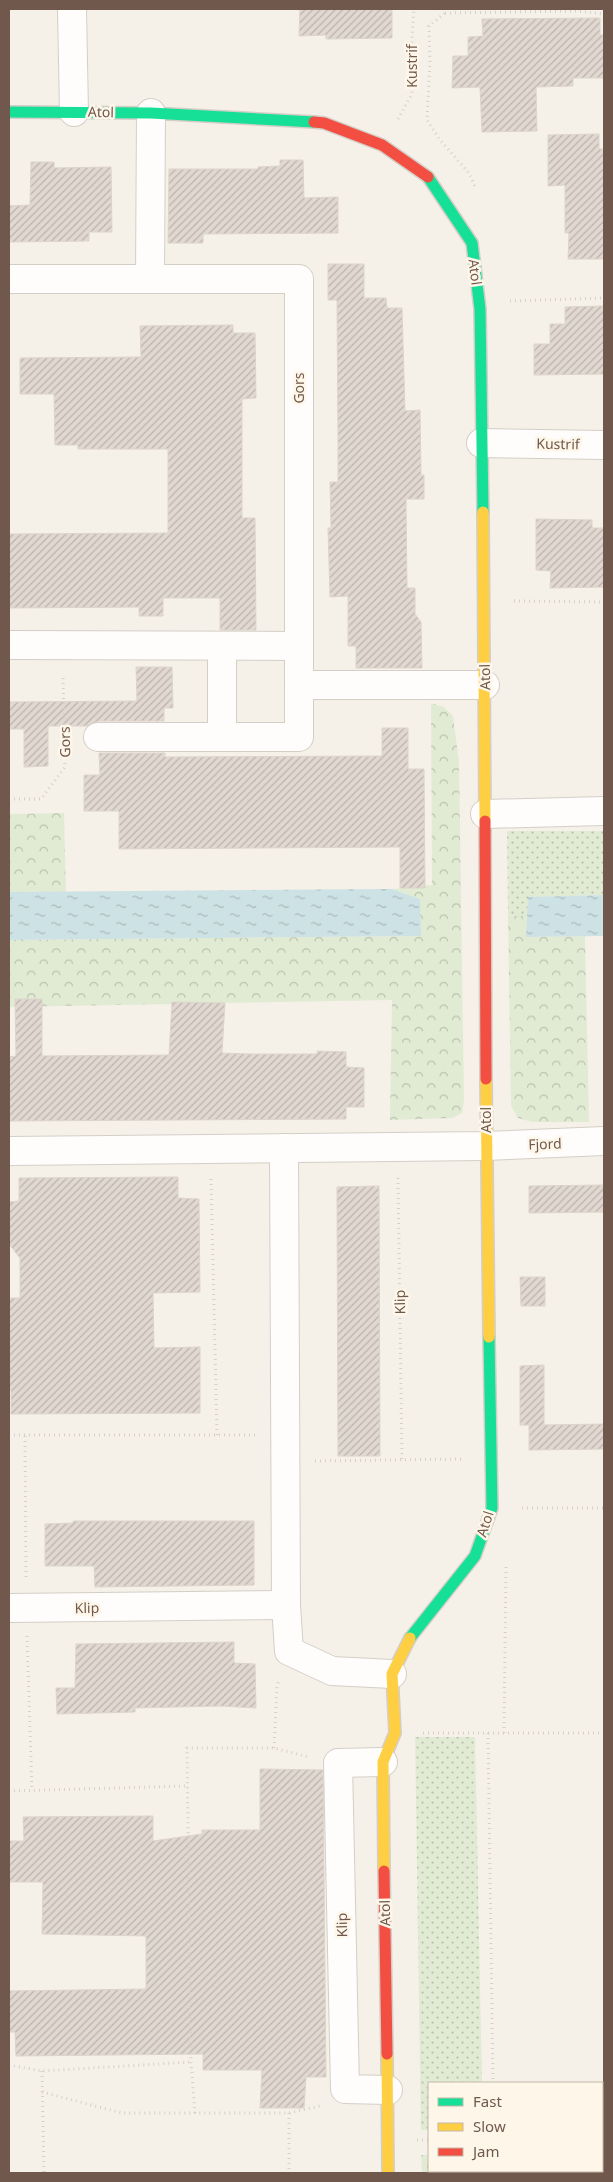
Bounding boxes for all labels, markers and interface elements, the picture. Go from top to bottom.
street label: Kustrif [402,43,421,88]
street label: Atol [88,102,114,121]
street label: Atol [464,258,487,286]
street label: Gors [289,372,308,404]
street label: Kustrif [536,434,581,453]
street label: Atol [475,664,494,690]
street label: Gors [55,726,74,758]
street label: Atol [476,1107,495,1133]
street label: Fjord [528,1133,562,1154]
street label: Klip [390,1290,409,1314]
street label: Atol [471,1509,498,1539]
street label: Klip [75,1598,99,1617]
street label: Atol [375,1900,394,1926]
street label: Klip [332,1913,351,1937]
legend [428,2082,603,2172]
text: Fast [473,2091,502,2111]
text: Slow [473,2116,506,2136]
text: Jam [471,2141,500,2161]

